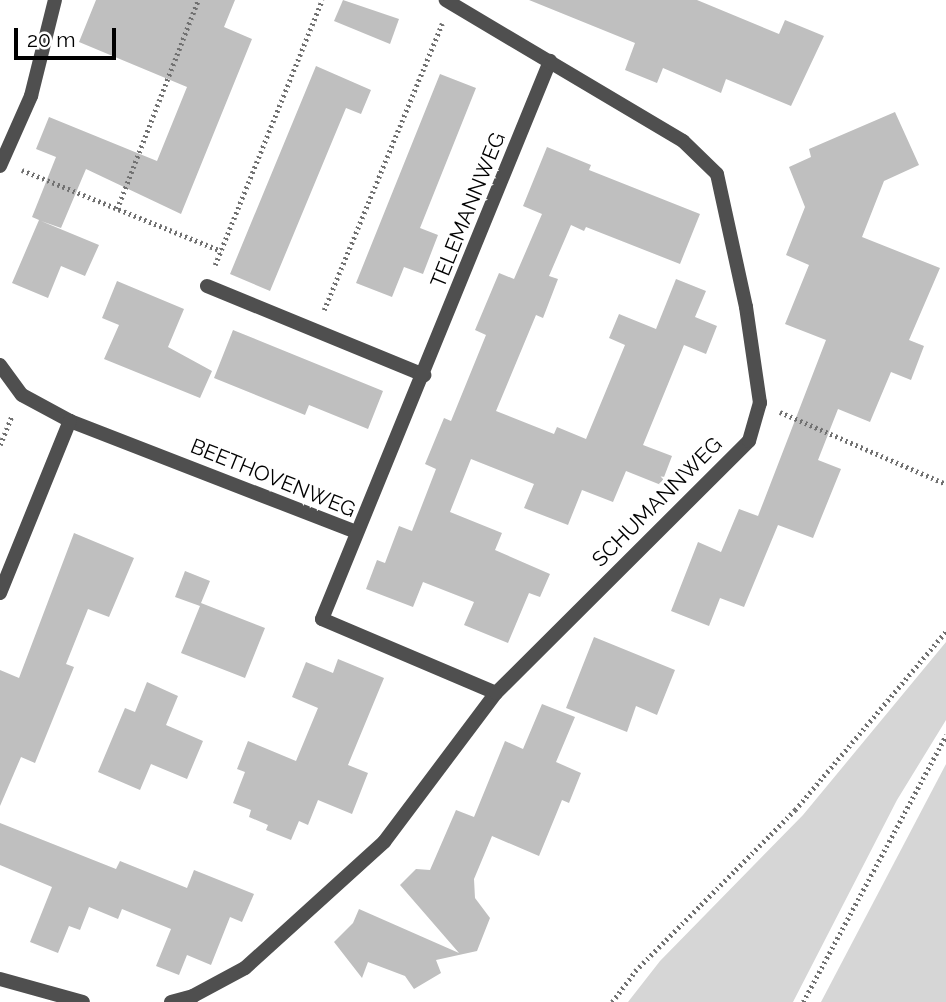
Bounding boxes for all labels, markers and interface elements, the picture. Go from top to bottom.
scale bar [18,14,119,58]
text: 20 m [27,27,75,52]
street label: TELEMANNWEG [425,129,511,291]
street label: SCHUMANNWEG [587,432,727,572]
street label: BEETHOVENWEG [187,433,359,523]

